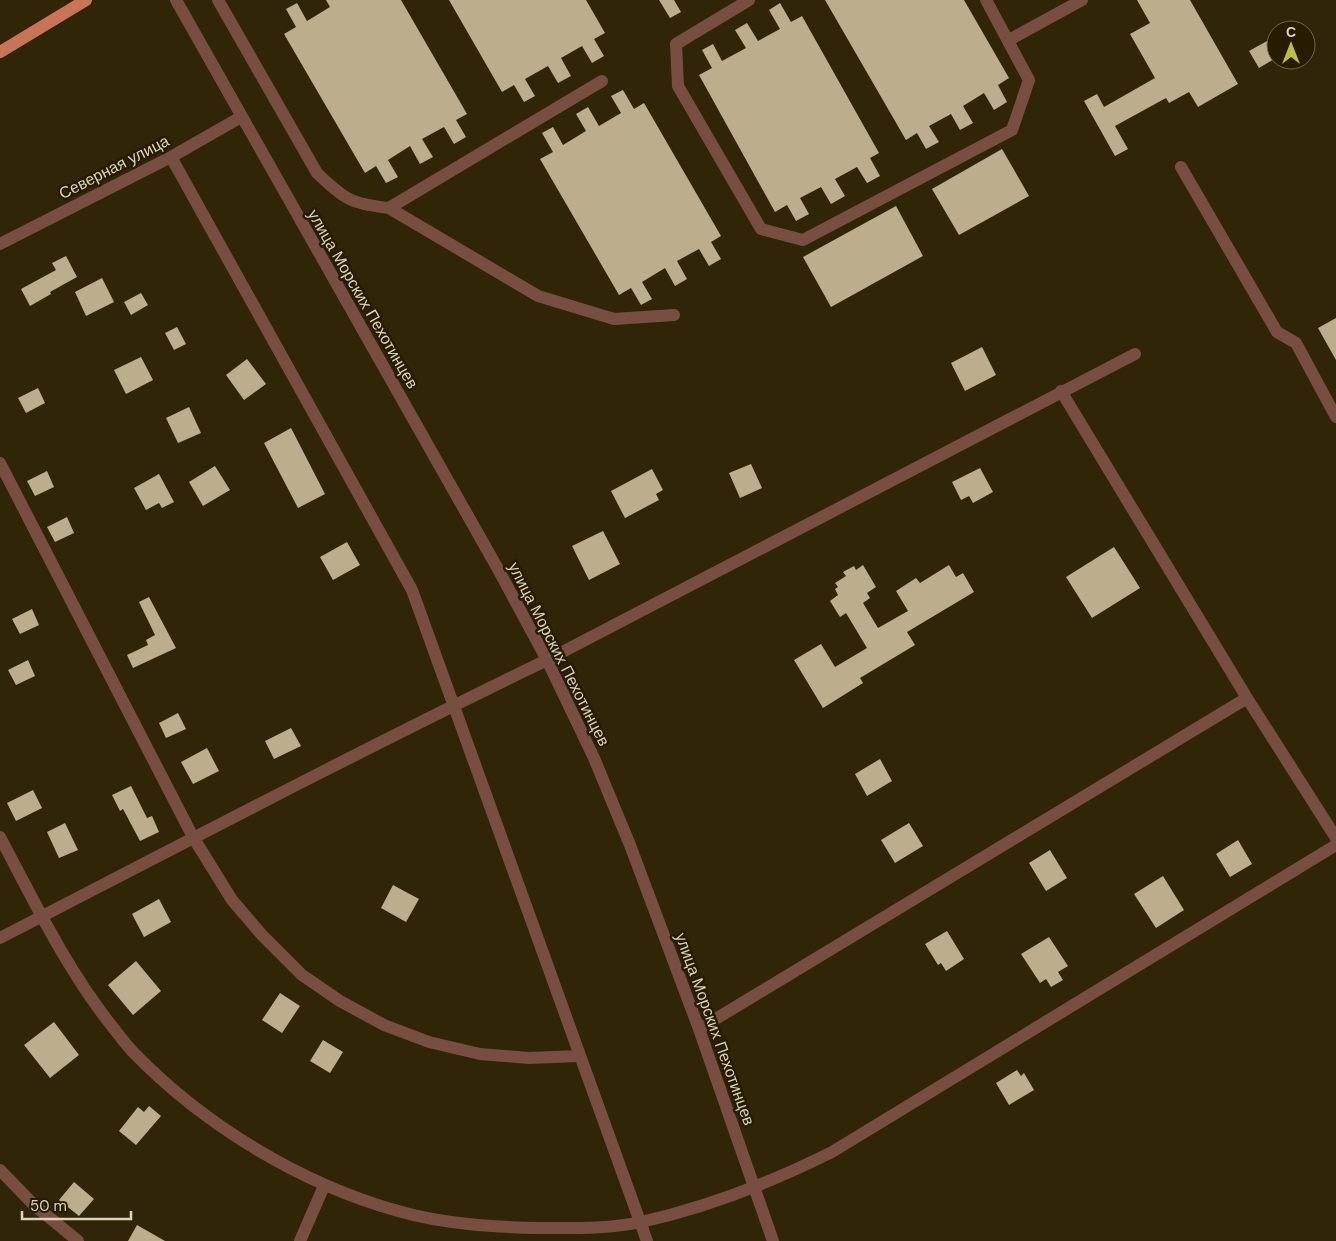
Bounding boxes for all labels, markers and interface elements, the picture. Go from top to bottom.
north arrow [1266,20,1316,70]
text: С [1286,23,1296,41]
street label: Северная улица [55,130,173,204]
street label: улица Морских Пехотинцев [303,206,423,392]
street label: улица Морских Пехотинцев [503,559,615,749]
street label: улица Морских Пехотинцев [670,930,760,1128]
scale bar [22,1188,131,1220]
text: 50 m [30,1196,67,1216]

